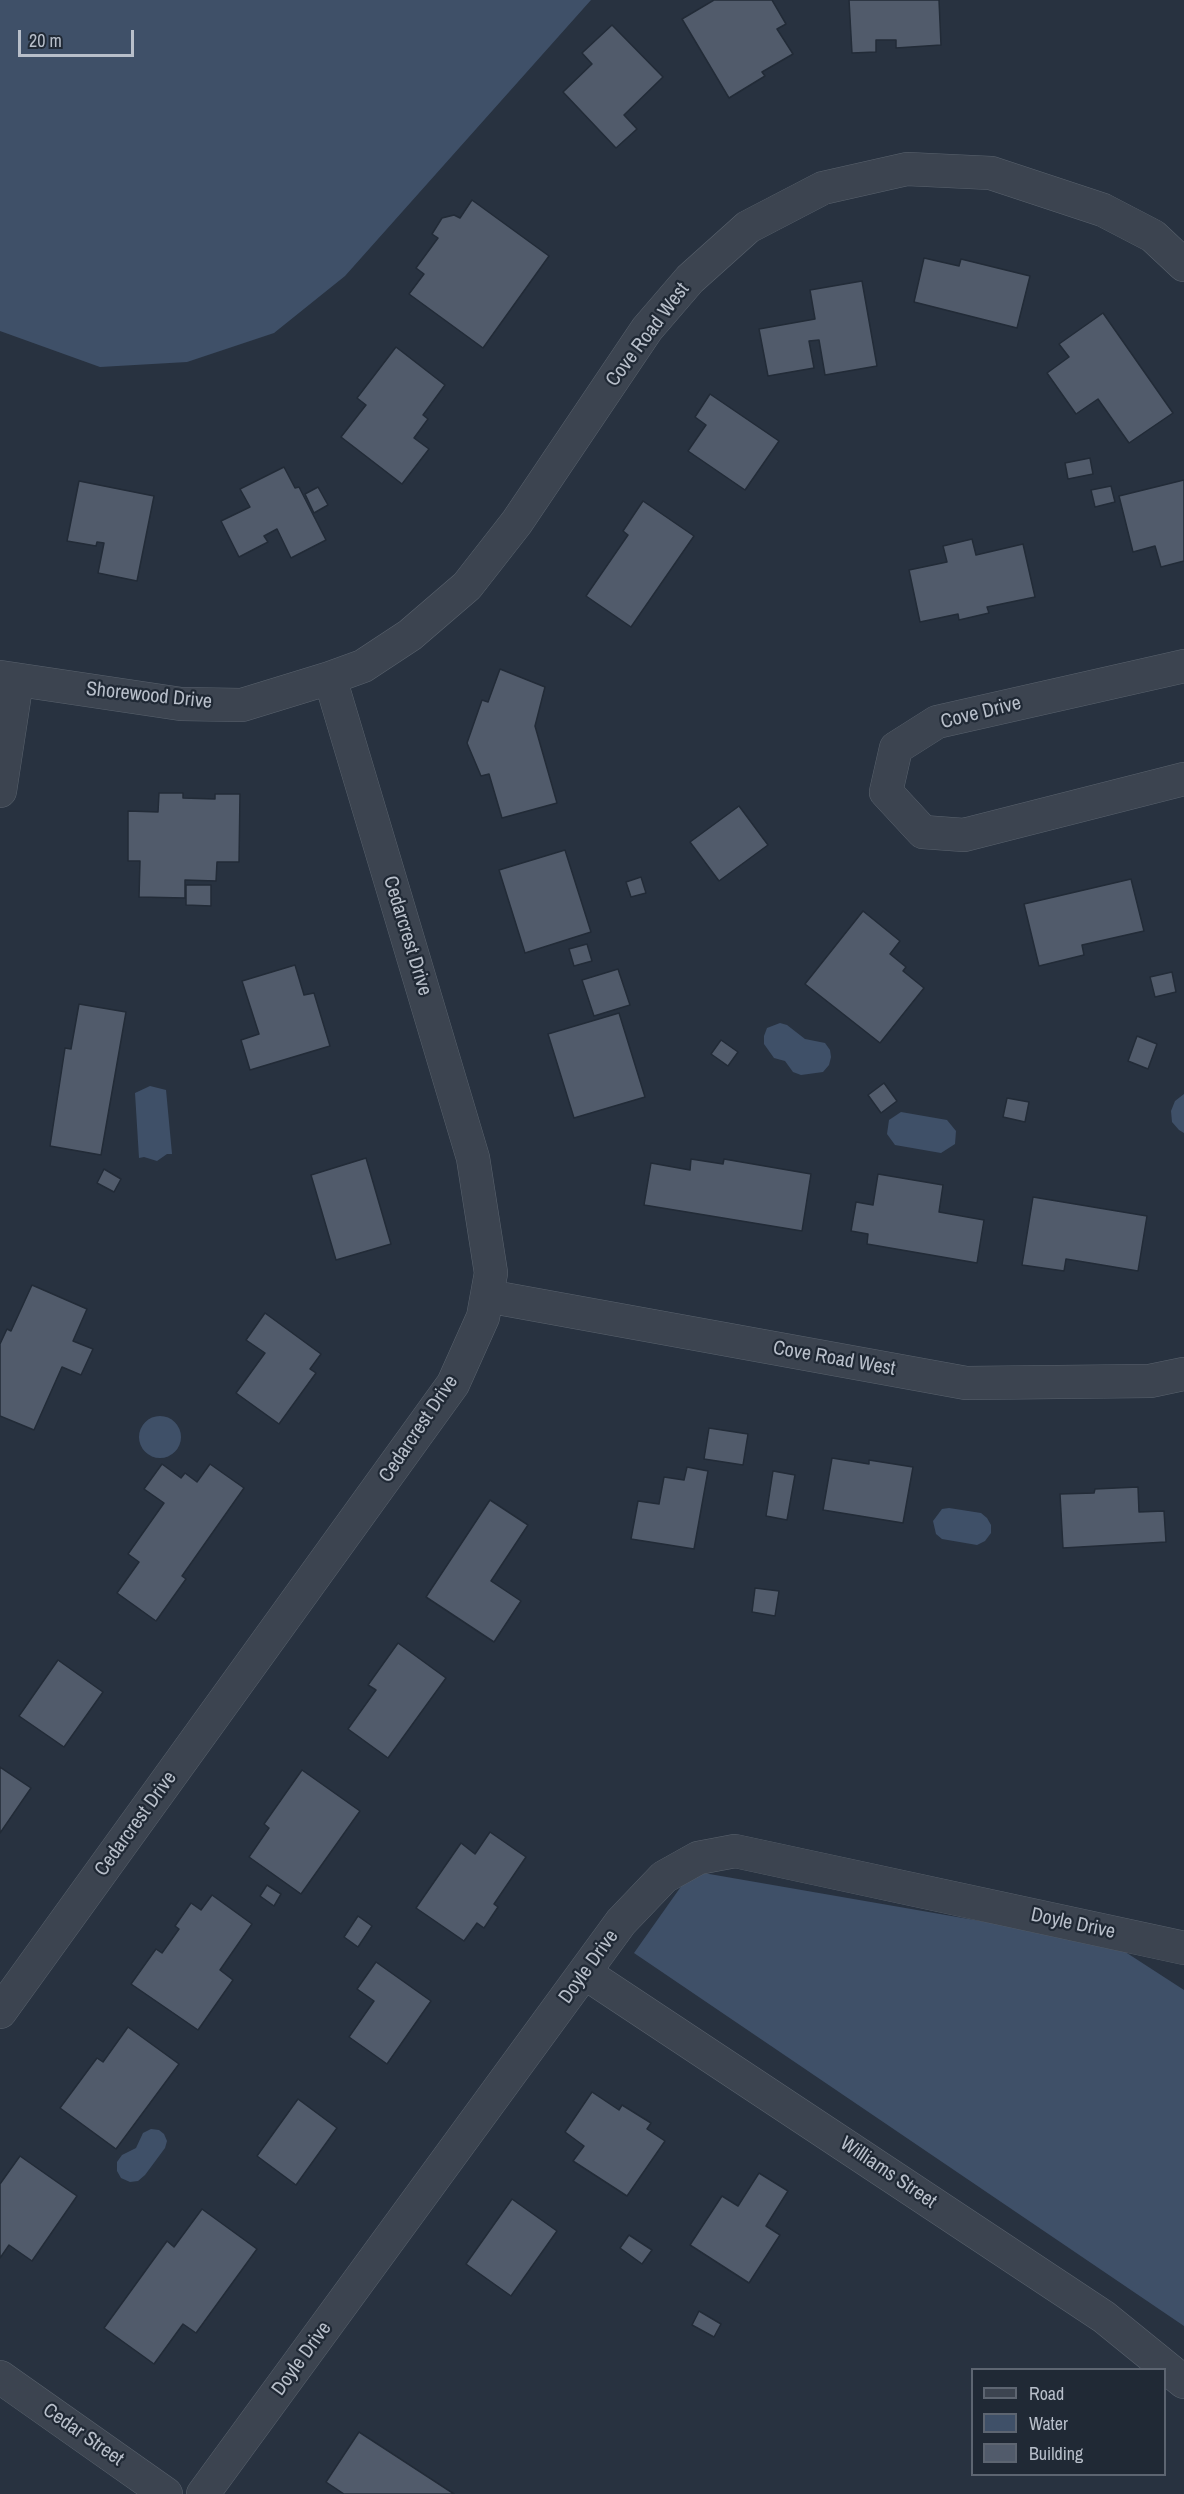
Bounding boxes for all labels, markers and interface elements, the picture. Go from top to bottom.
scale bar [21,18,136,56]
text: 20 m [29,28,62,53]
street label: Cove Road West [601,278,695,392]
street label: Shorewood Drive [85,677,213,715]
street label: Cove Drive [938,691,1024,735]
street label: Cedarcrest Drive [377,873,437,999]
street label: Cove Road West [771,1336,897,1382]
street label: Cedarcrest Drive [374,1371,464,1487]
street label: Cedarcrest Drive [90,1767,182,1881]
street label: Doyle Drive [1029,1903,1117,1945]
street label: Doyle Drive [554,1925,624,2009]
street label: Williams Street [835,2132,941,2214]
street label: Doyle Drive [267,2317,337,2401]
legend [971,2368,1166,2476]
text: Road [1029,2381,1064,2406]
street label: Cedar Street [38,2399,128,2471]
text: Water [1029,2411,1068,2436]
text: Building [1029,2441,1083,2466]

